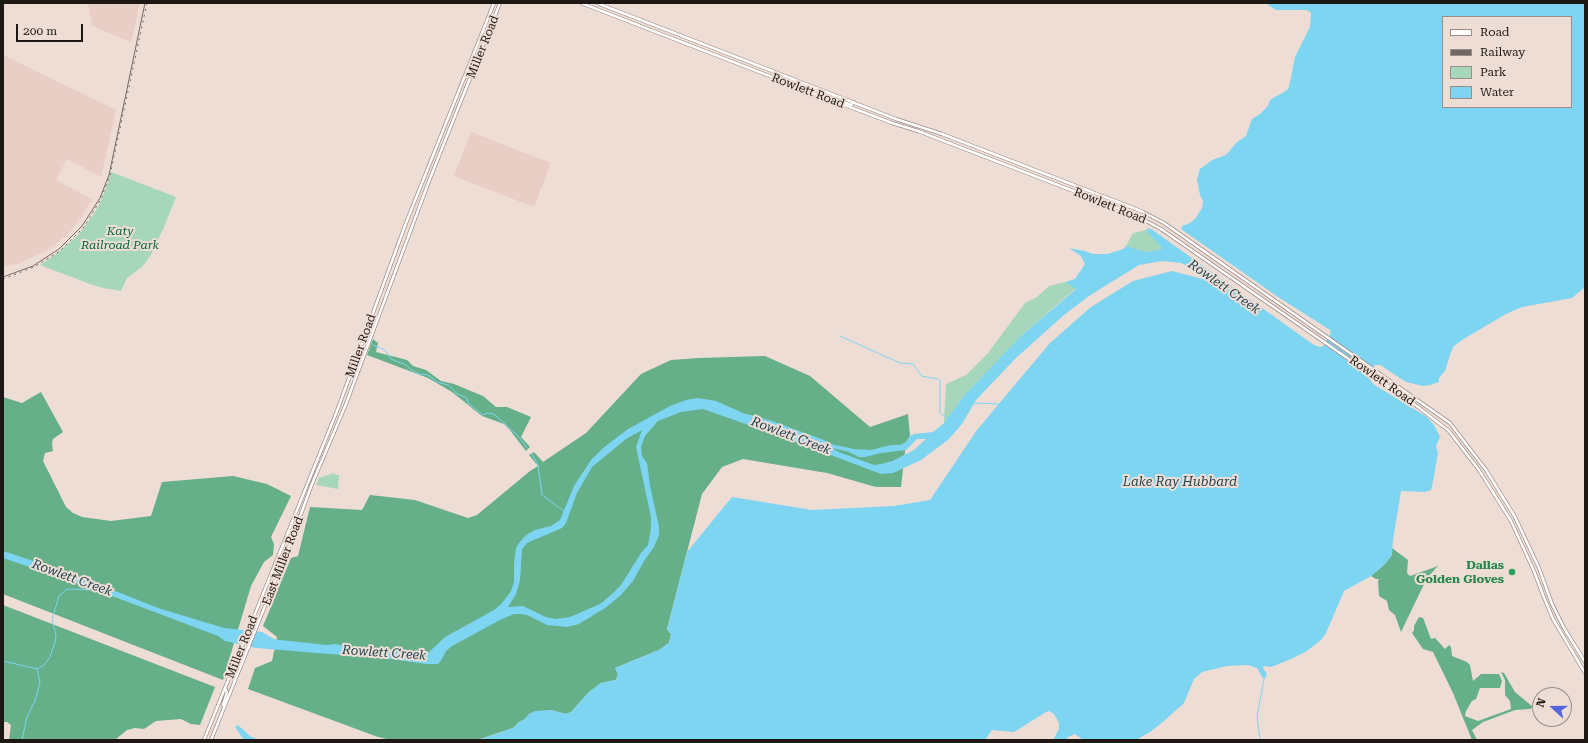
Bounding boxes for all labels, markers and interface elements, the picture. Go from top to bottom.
street label: Miller Road [464,13,502,81]
scale bar [18,16,85,42]
legend [1442,16,1572,108]
text: 200 m [23,24,57,38]
text: Road [1480,25,1509,39]
text: Railway [1480,45,1525,59]
text: Park [1480,65,1506,79]
street label: Rowlett Road [769,70,847,112]
text: Water [1480,85,1514,99]
street label: Rowlett Road [1072,185,1148,227]
park label: Katy Railroad Park [81,224,159,252]
water label: Rowlett Creek [1185,256,1263,318]
street label: Miller Road [343,312,379,380]
street label: Rowlett Road [1346,353,1418,409]
water label: Rowlett Creek [749,414,833,458]
water label: Lake Ray Hubbard [1123,474,1237,490]
street label: East Miller Road [259,514,307,608]
water label: Rowlett Creek [30,556,114,600]
place label: Dallas Golden Gloves [1416,558,1504,586]
marker: Dallas Golden Gloves [1507,567,1517,577]
street label: Miller Road [223,613,261,681]
water label: Rowlett Creek [341,642,427,664]
north arrow [1532,687,1572,727]
text: N [1534,697,1549,709]

